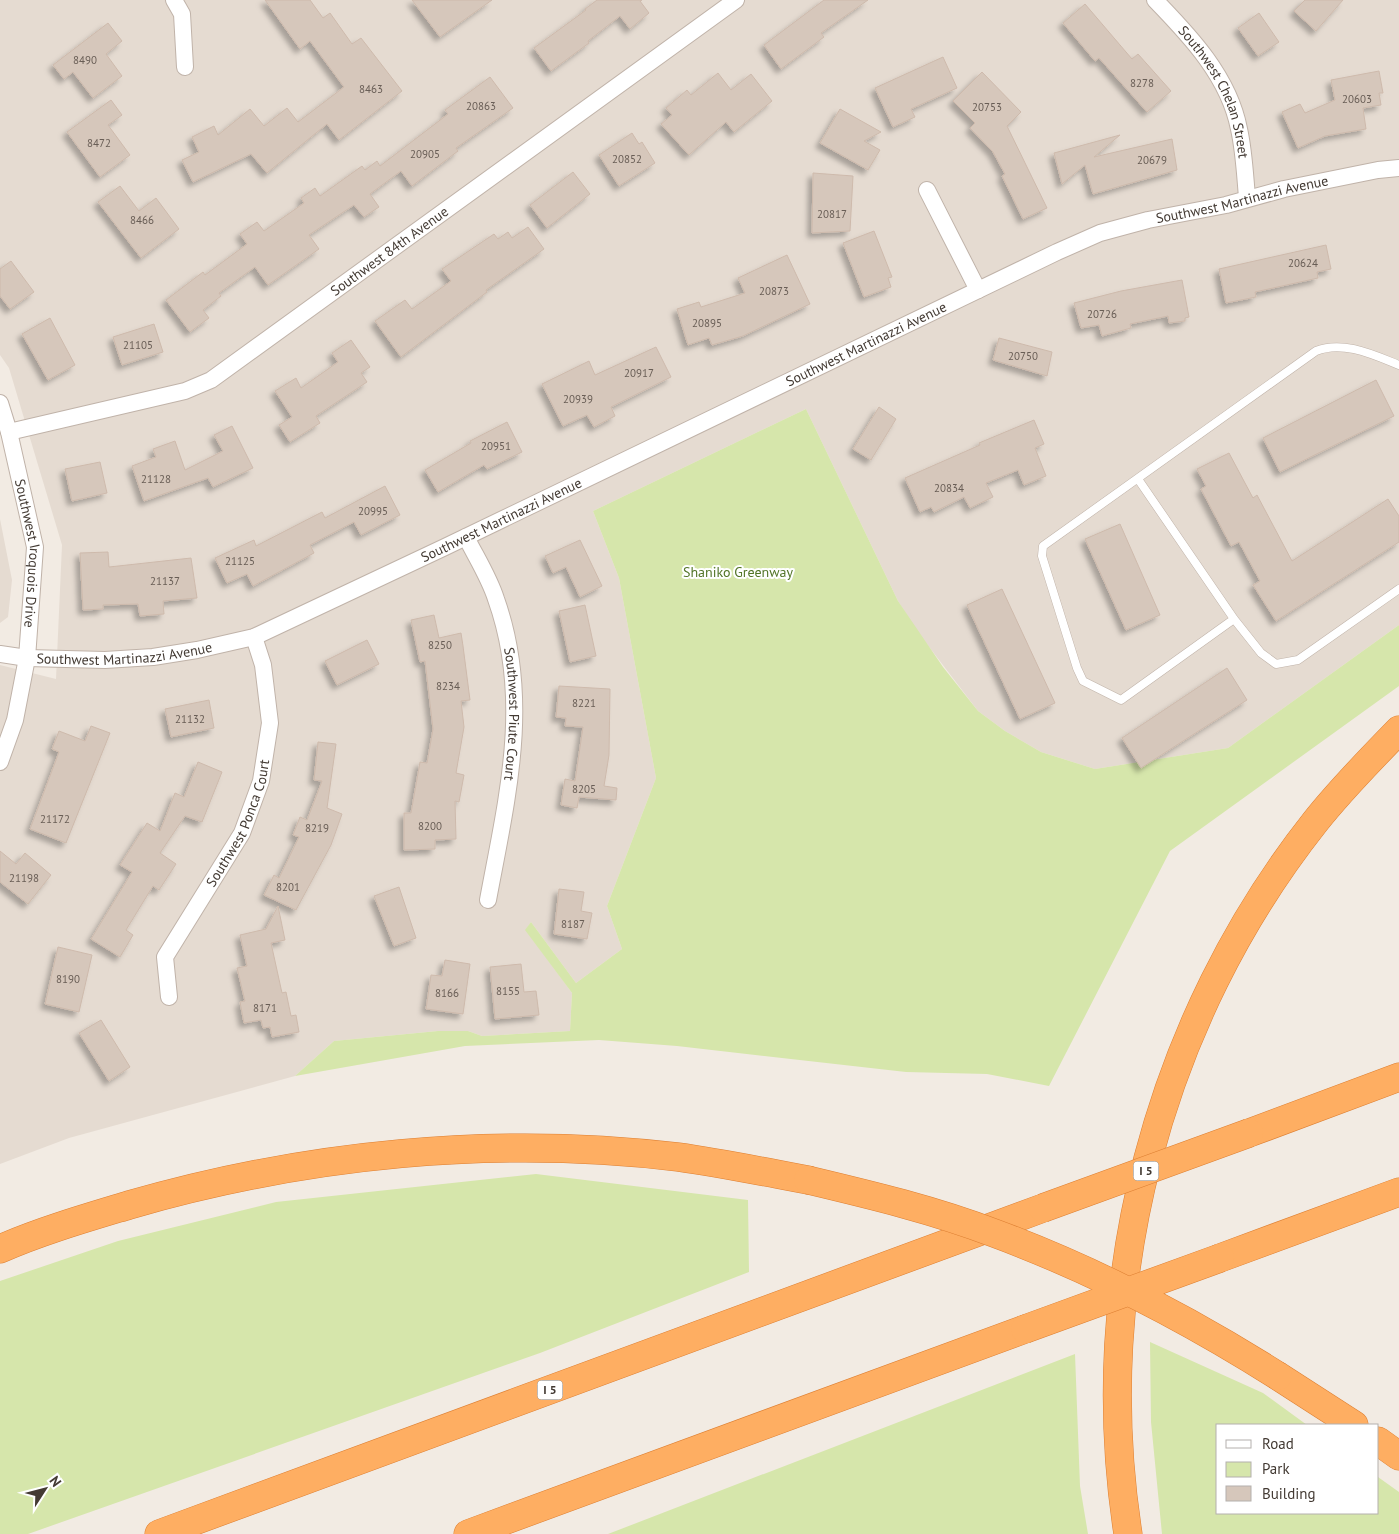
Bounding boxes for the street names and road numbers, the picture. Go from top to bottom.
street label: Southwest Chelan Street [1174,22,1253,160]
street label: Southwest Martinazzi Avenue [1154,171,1330,227]
street label: Southwest 84th Avenue [327,202,452,300]
street label: Southwest Martinazzi Avenue [783,298,949,390]
street label: Southwest Martinazzi Avenue [418,474,585,566]
street label: Southwest Iroquois Drive [11,477,44,628]
street label: Southwest Martinazzi Avenue [36,638,214,669]
street label: Southwest Piute Court [500,646,523,782]
street label: Southwest Ponca Court [202,758,273,890]
road number: I 5 [1134,1162,1158,1180]
road number: I 5 [538,1380,562,1400]

